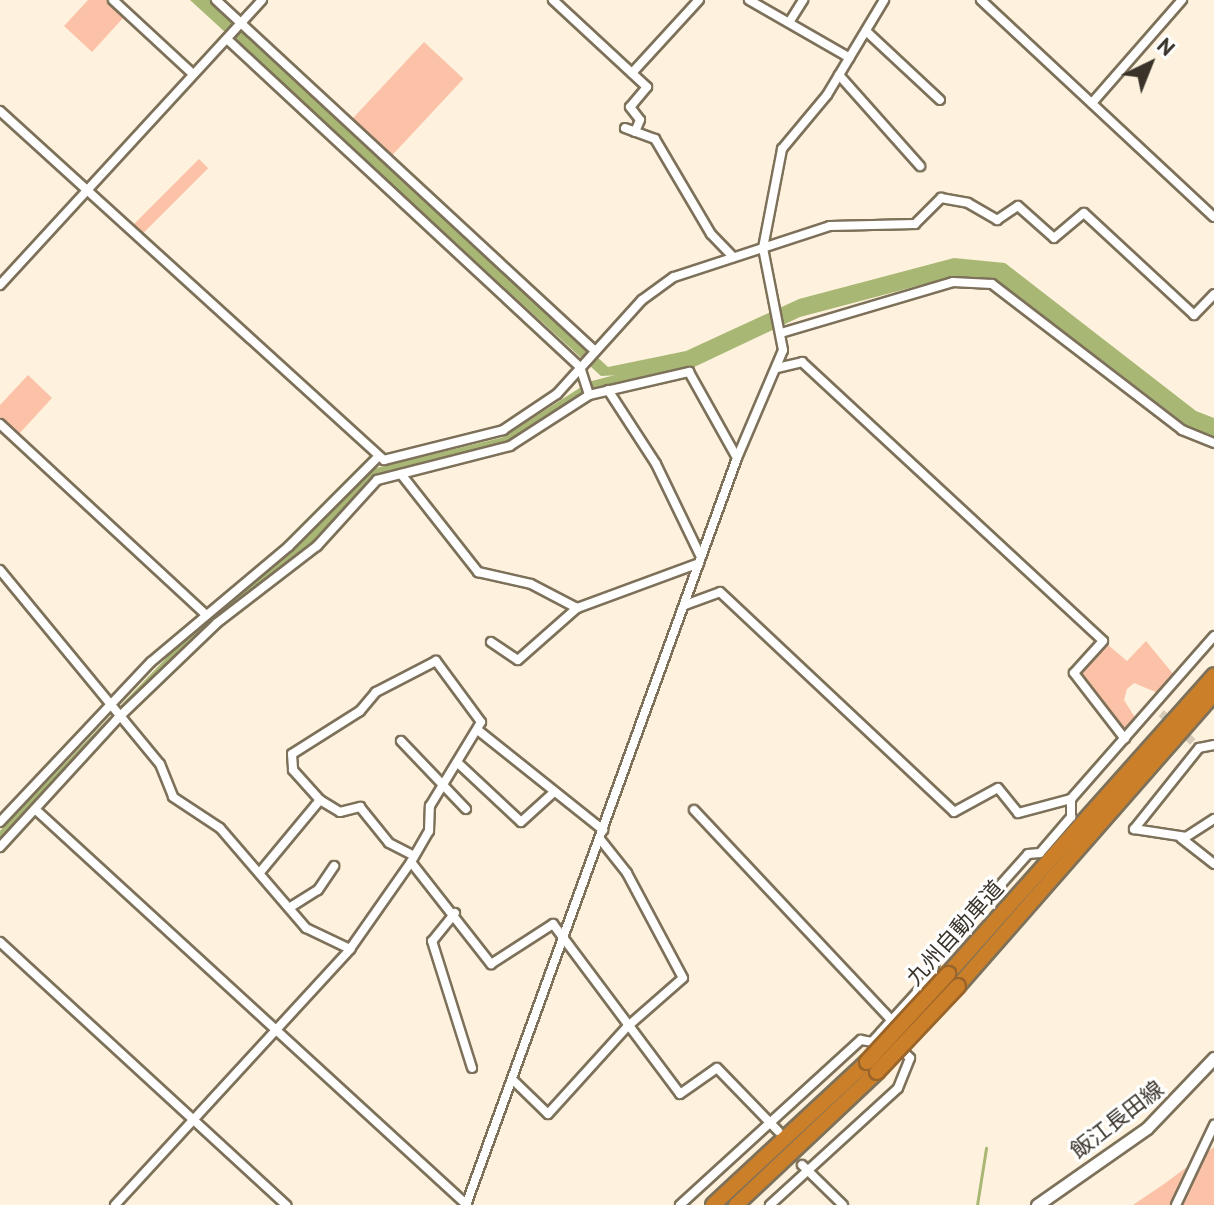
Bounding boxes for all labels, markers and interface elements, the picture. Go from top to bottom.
north arrow [1110,24,1190,104]
text: N [1152,31,1181,62]
street label: 九州自動車道 [901,875,1009,991]
street label: 飯江長田線 [1066,1076,1168,1164]

